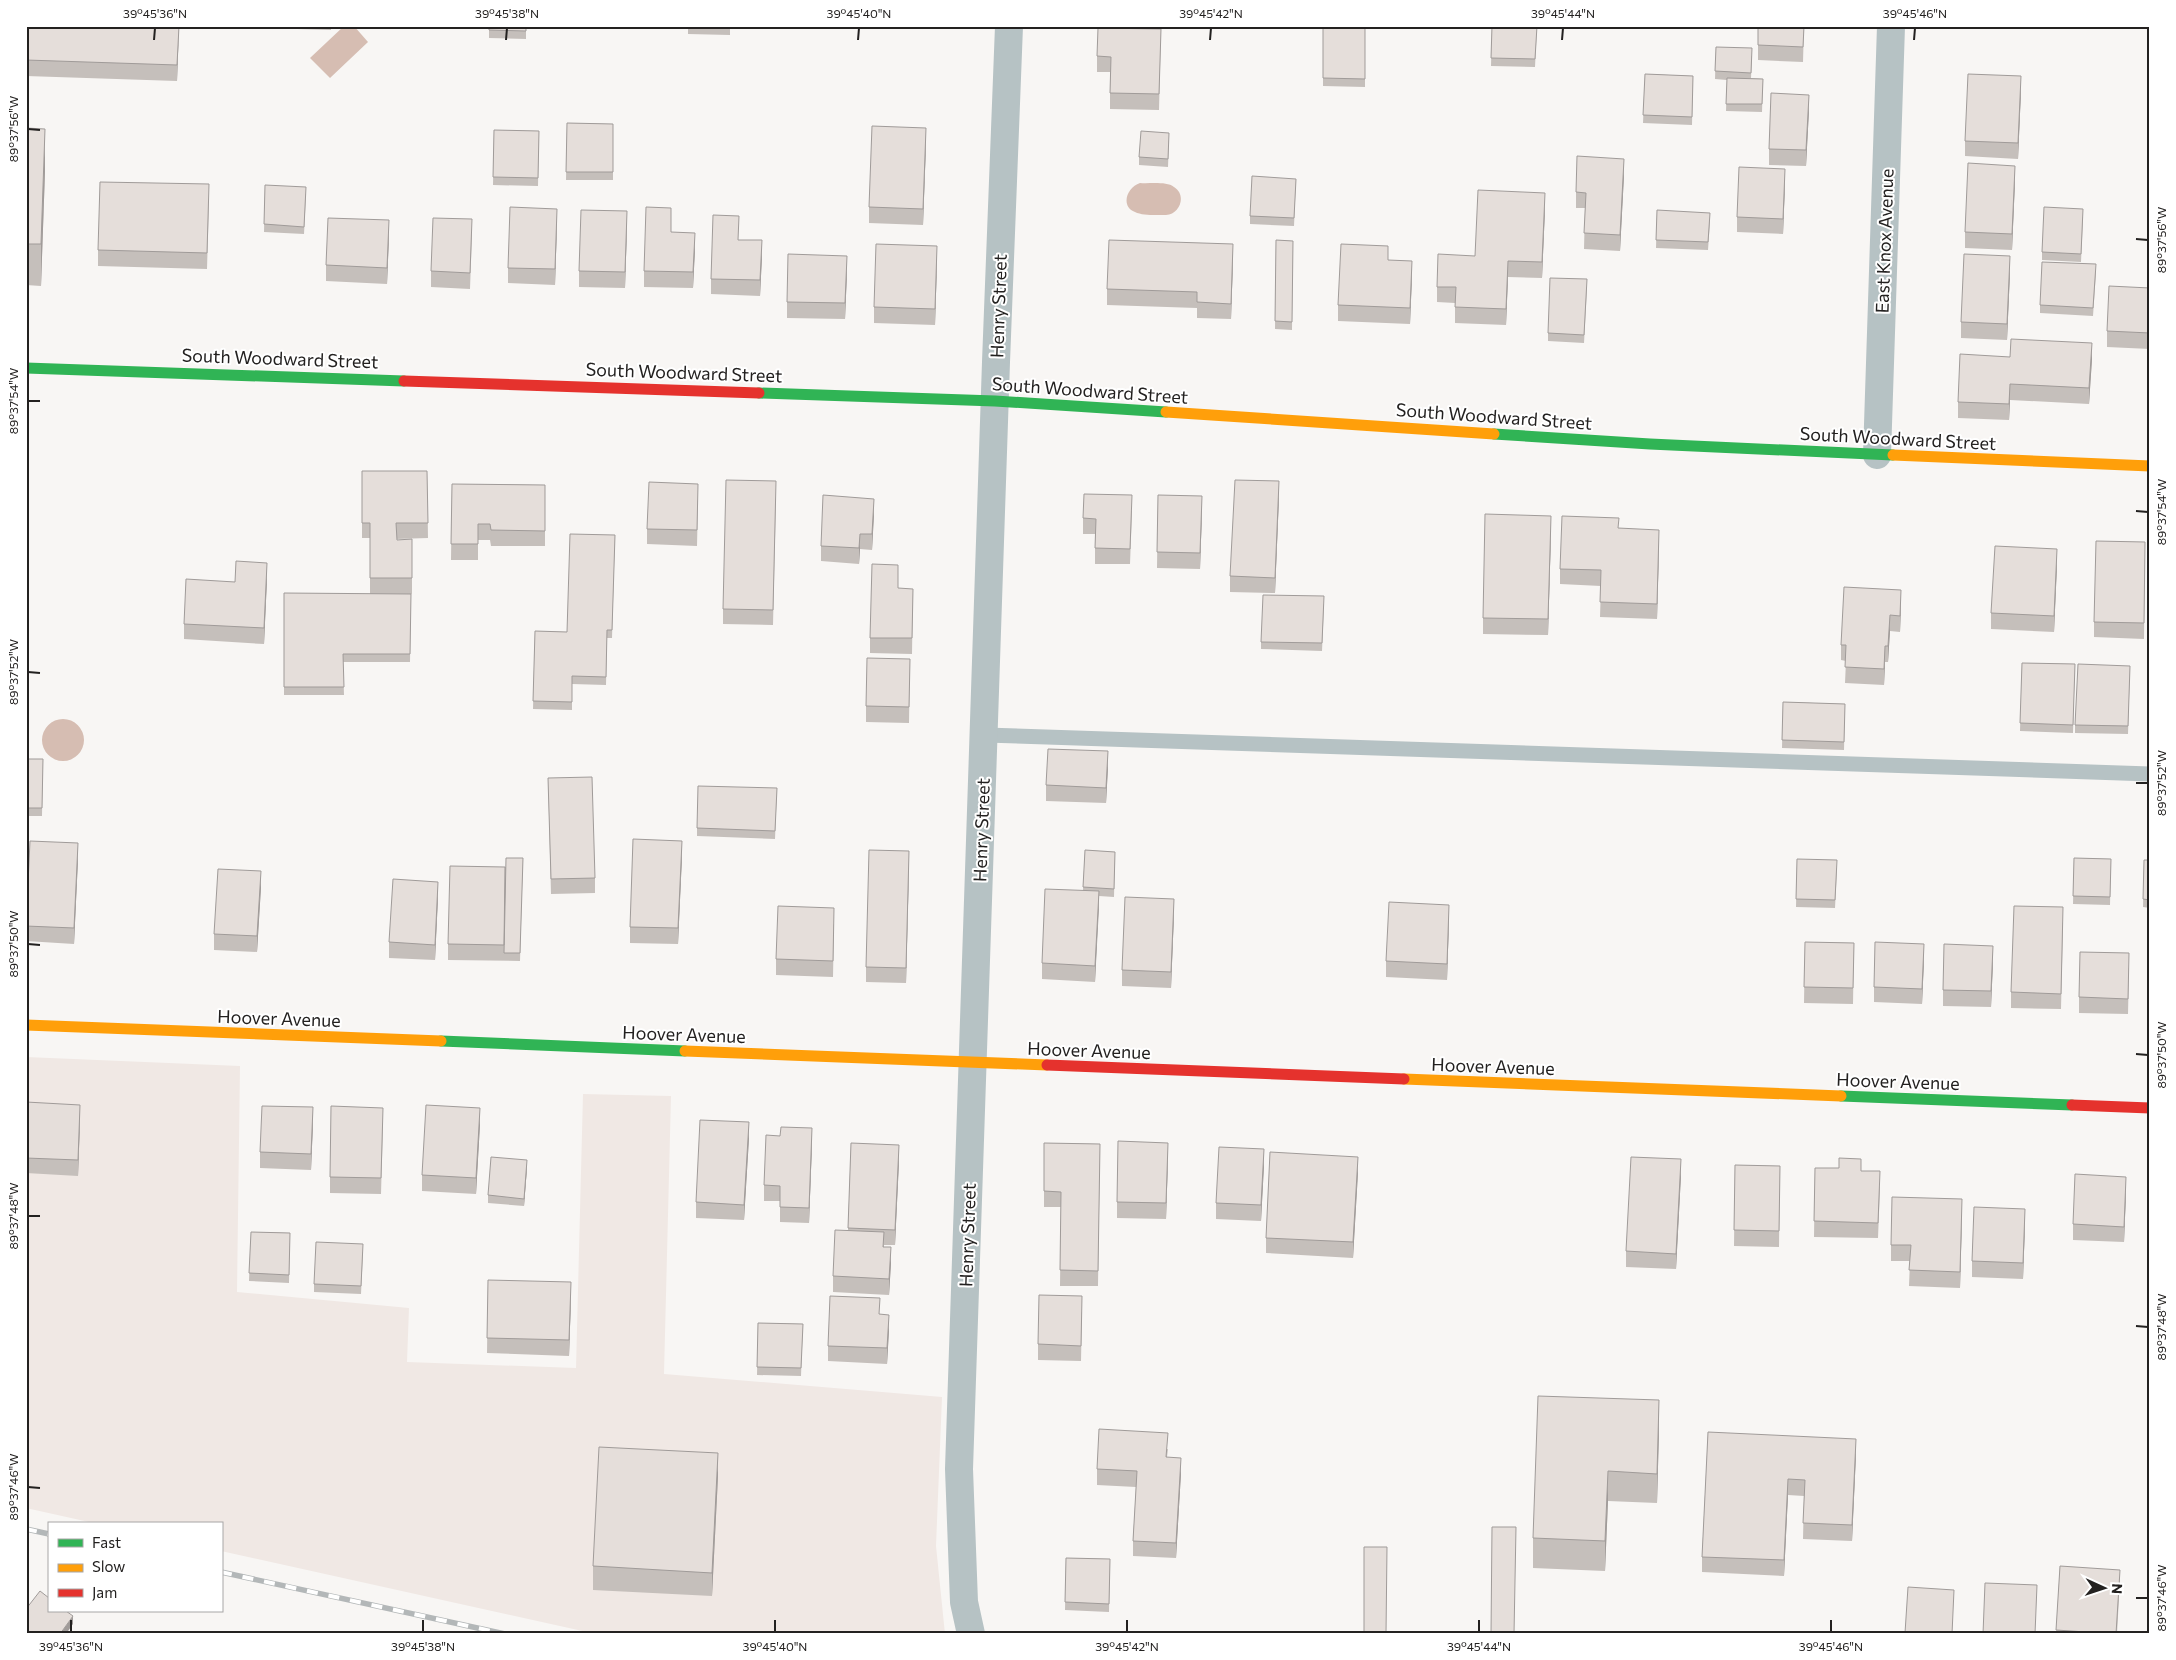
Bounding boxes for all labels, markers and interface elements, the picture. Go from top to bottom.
text: 39°45'36"N [123,6,187,20]
text: 39°45'38"N [475,6,539,20]
text: 39°45'40"N [827,6,891,20]
text: 39°45'42"N [1179,6,1243,20]
text: 39°45'44"N [1531,6,1595,20]
text: 39°45'46"N [1883,6,1947,20]
text: 89°37'56"W [6,96,20,162]
street label: East Knox Avenue [1870,168,1898,314]
text: 89°37'56"W [2154,207,2168,273]
street label: Henry Street [985,254,1011,358]
street label: South Woodward Street [181,344,379,372]
street label: South Woodward Street [585,358,783,386]
text: 89°37'54"W [6,368,20,434]
street label: South Woodward Street [991,372,1189,408]
street label: South Woodward Street [1395,398,1593,434]
street label: South Woodward Street [1799,422,1997,454]
text: 89°37'54"W [2154,479,2168,545]
text: 89°37'52"W [6,639,20,705]
text: 89°37'52"W [2154,750,2168,816]
street label: Henry Street [968,778,994,882]
text: 89°37'50"W [6,910,20,978]
street label: Hoover Avenue [217,1005,341,1031]
street label: Hoover Avenue [622,1021,746,1047]
text: 89°37'50"W [2154,1021,2168,1089]
street label: Hoover Avenue [1027,1037,1151,1063]
street label: Hoover Avenue [1431,1053,1555,1079]
street label: Hoover Avenue [1836,1068,1960,1094]
text: 89°37'48"W [6,1183,20,1249]
street label: Henry Street [954,1183,980,1287]
text: 89°37'48"W [2154,1294,2168,1360]
text: 89°37'46"W [6,1454,20,1520]
legend [48,1522,222,1612]
text: Fast [92,1533,121,1551]
text: Slow [92,1557,125,1575]
north arrow [2078,1562,2128,1612]
text: 89°37'46"W [2154,1565,2168,1631]
text: Jam [92,1583,117,1601]
text: N [2109,1583,2126,1594]
text: 39°45'36"N [39,1639,103,1653]
text: 39°45'38"N [391,1639,455,1653]
text: 39°45'40"N [743,1639,807,1653]
text: 39°45'42"N [1095,1639,1159,1653]
text: 39°45'44"N [1447,1639,1511,1653]
text: 39°45'46"N [1799,1639,1863,1653]

